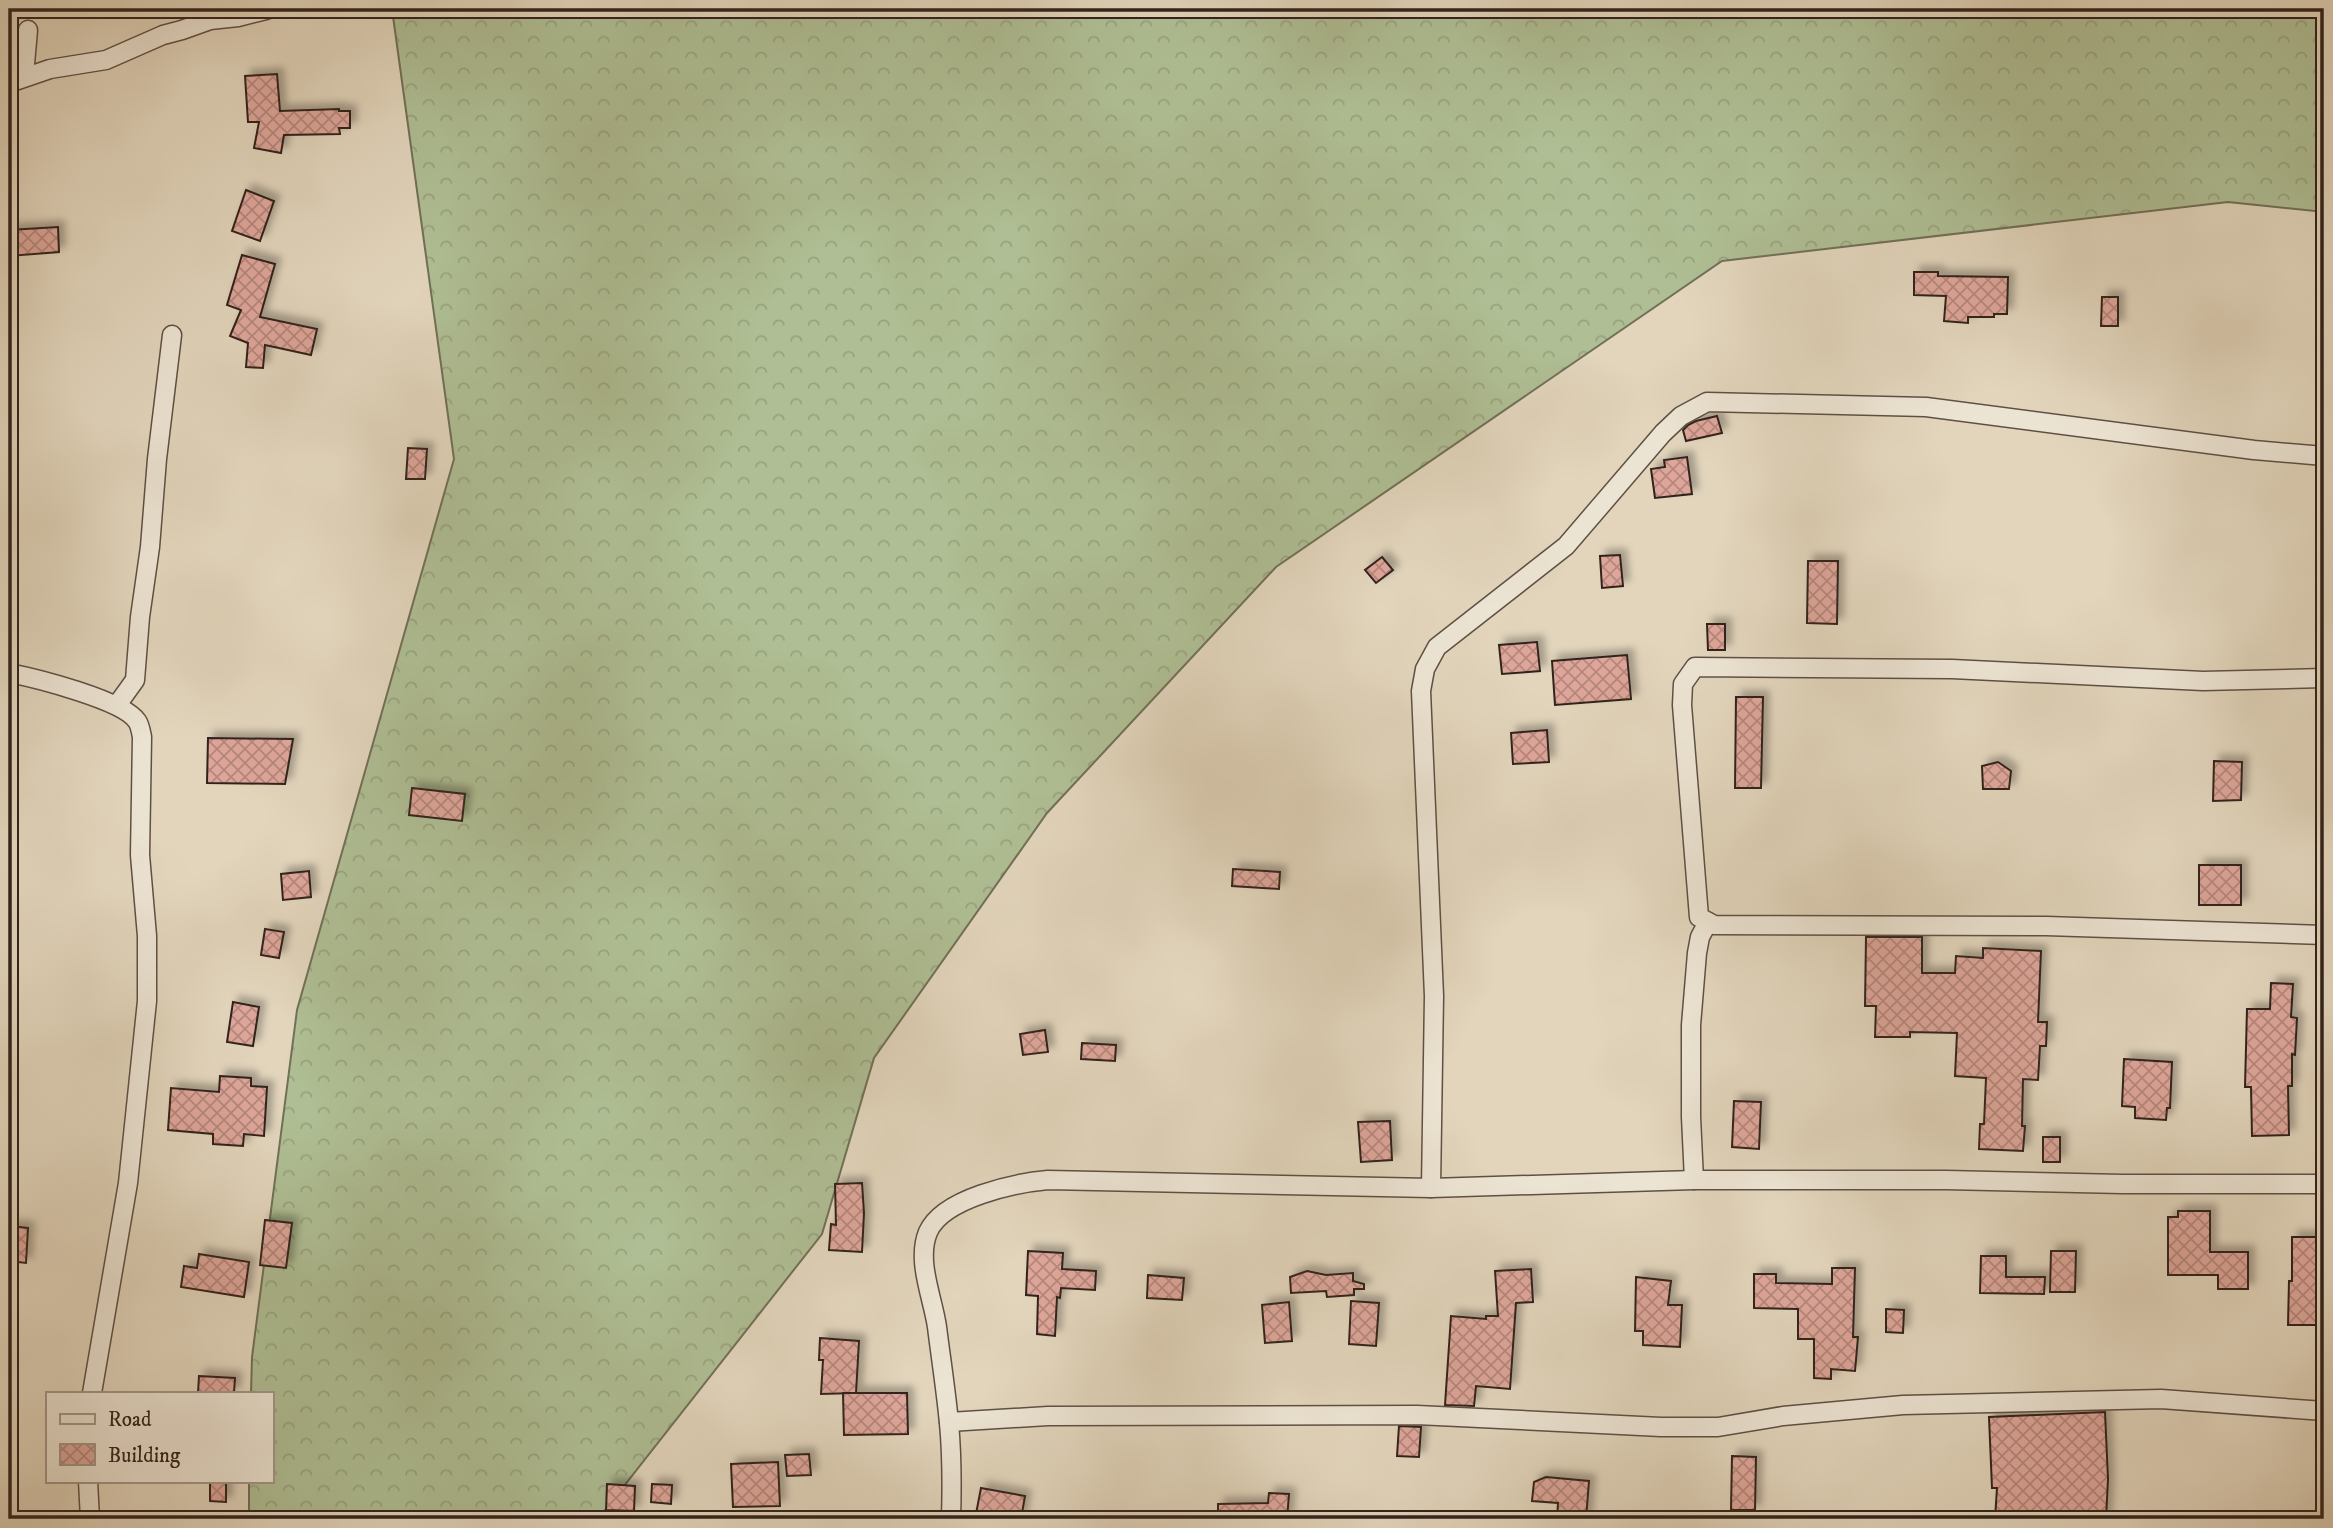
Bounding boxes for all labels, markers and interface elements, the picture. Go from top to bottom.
legend [46,1392,273,1482]
text: Road [108,1407,152,1433]
text: Building [108,1443,181,1469]

